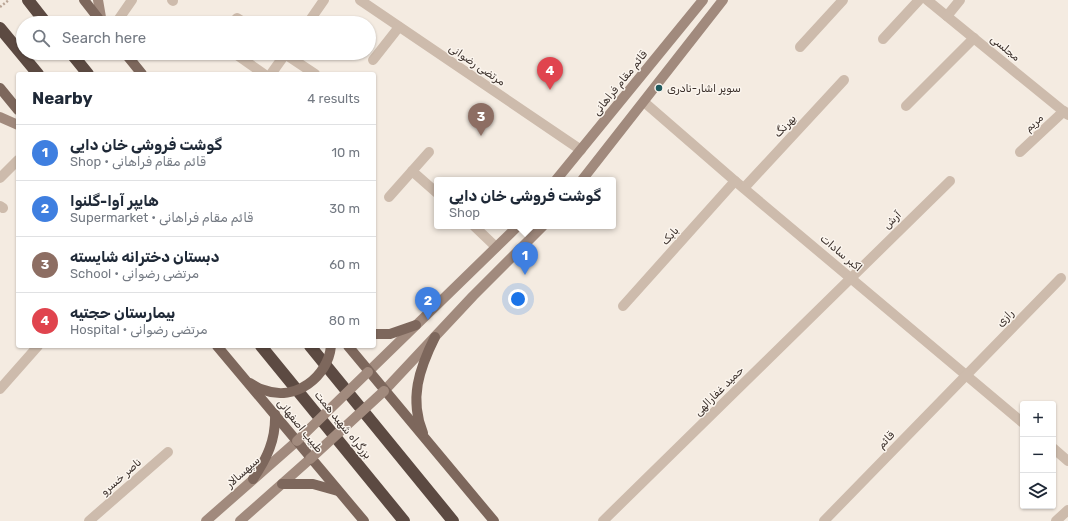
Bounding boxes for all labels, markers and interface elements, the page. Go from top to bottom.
search box [16,16,376,60]
icon: search [30,27,52,49]
text: Search here [62,29,146,47]
street label: مجلسی [988,32,1022,64]
street label: مرتضی رضوانی [446,41,508,89]
street label: قائم مقام فراهانی [590,48,651,119]
pin: 4 [537,57,563,90]
place label: سوپر اشار-نادری [667,82,741,96]
marker: سوپر اشار-نادری [654,83,664,93]
text: Nearby [32,88,93,108]
text: 4 results [307,91,360,106]
pin: 3 [468,103,494,136]
street label: مریم [1022,111,1047,136]
street label: بهرنگ [771,112,799,140]
text: گوشت فروشی خان دایی [70,136,222,154]
text: 1 [42,145,48,160]
text: 10 m [331,145,360,160]
text: Shop · قائم مقام فراهانی [70,154,206,169]
popup [434,177,616,229]
text: گوشت فروشی خان دایی [449,187,601,205]
text: هایپر آوا-گلنوا [70,192,159,210]
text: 2 [41,201,49,216]
text: 30 m [329,201,360,216]
text: Shop [449,205,480,220]
street label: آرش [880,208,904,232]
text: Supermarket · قائم مقام فراهانی [70,210,253,225]
street label: بابک [658,224,682,248]
street label: اکبر سادات [817,232,865,274]
pin: 1 [512,242,538,275]
text: دبستان دخترانه شایسته [70,248,219,266]
text: 3 [41,257,49,272]
text: 60 m [329,257,360,272]
text: School · مرتضی رضوانی [70,266,199,281]
pin: 2 [415,287,441,320]
your location [508,289,528,309]
text: بیمارستان حجتیه [70,304,175,322]
street label: رازی [994,306,1017,329]
text: 4 [41,313,49,328]
text: 80 m [329,313,360,328]
text: Hospital · مرتضی رضوانی [70,322,207,337]
street label: حمید غفارالهی [692,363,747,418]
street label: بزرگراه شهید همت [312,388,374,462]
street label: طبیب اصفهانی [274,397,326,456]
map controls [1020,401,1056,509]
button: + [1020,401,1056,437]
street label: قائم [875,429,898,452]
button: − [1020,437,1056,473]
street label: سپهسالار [223,453,263,492]
street label: ناصر خسرو [98,456,145,499]
button: layers [1020,473,1056,509]

